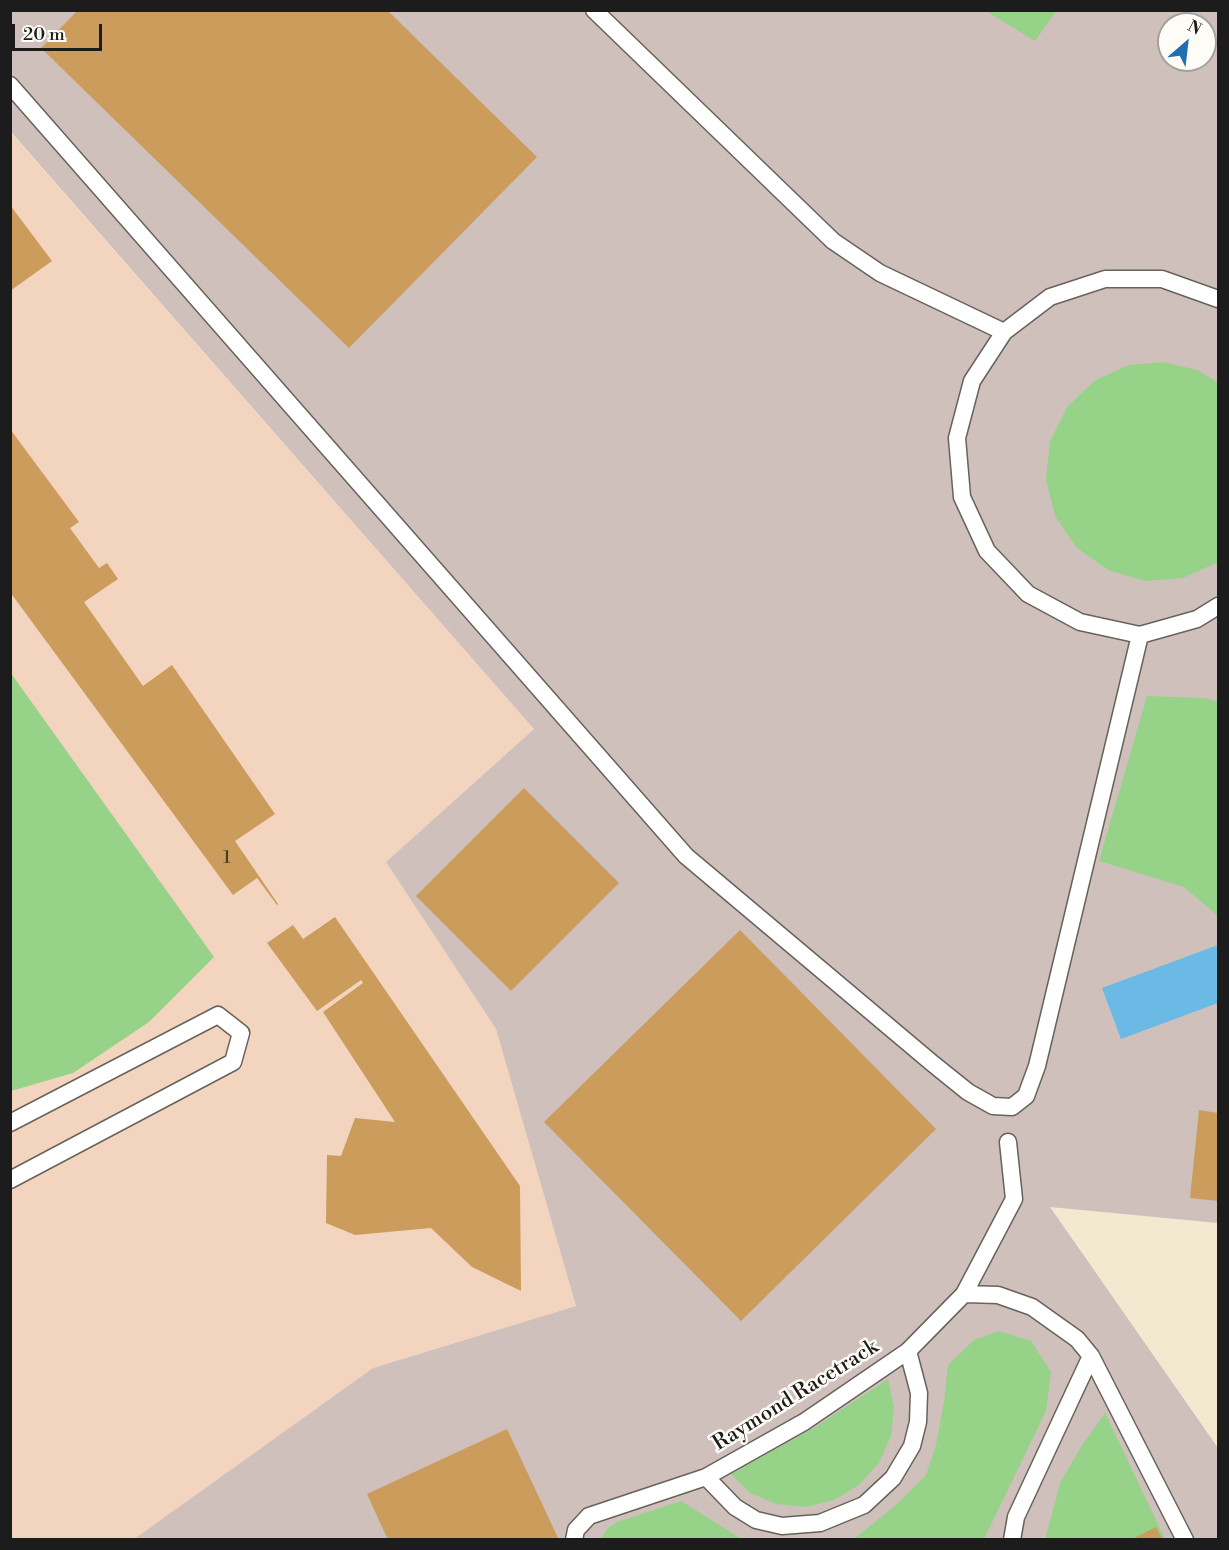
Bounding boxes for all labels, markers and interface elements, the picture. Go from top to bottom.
scale bar [15,12,105,50]
north arrow [1157,12,1217,72]
text: N [1184,16,1205,40]
text: 20 m [23,23,65,46]
house number: 1 [223,848,231,870]
street label: Raymond Racetrack [709,1335,883,1457]

